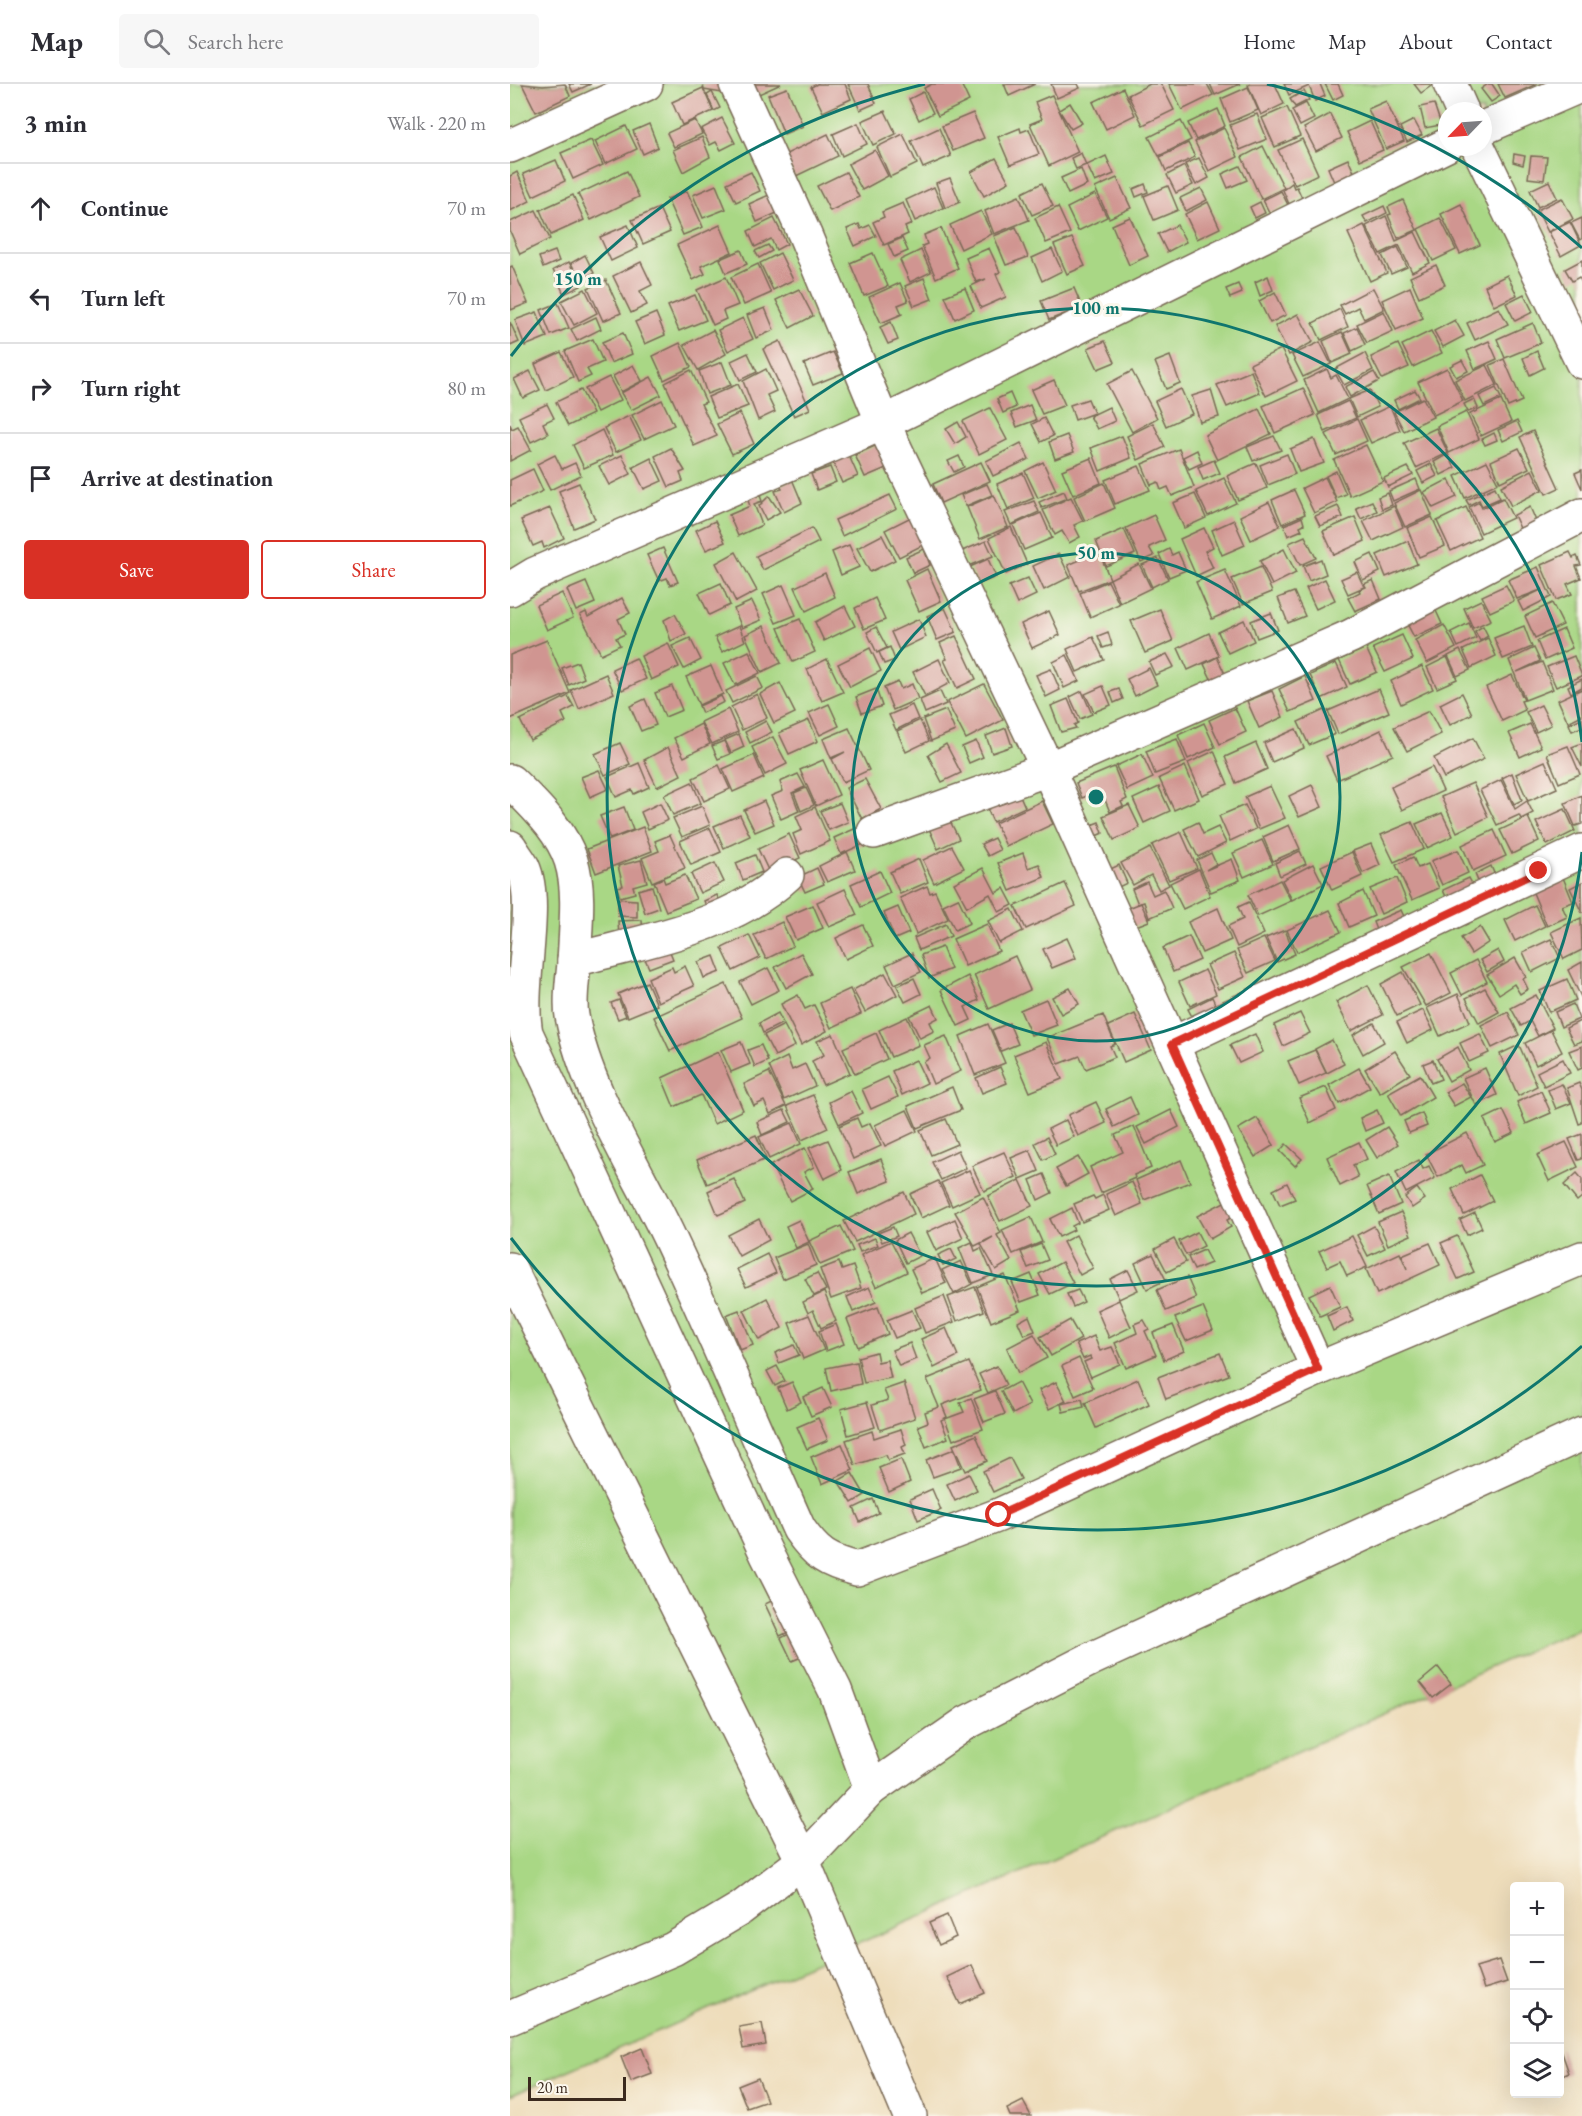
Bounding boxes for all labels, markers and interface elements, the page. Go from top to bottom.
search box [119,14,539,68]
text: Map [30,23,83,59]
icon: search [140,25,173,58]
text: Search here [188,27,283,56]
text: Home [1243,28,1295,55]
text: Map [1328,28,1366,55]
text: About [1399,28,1452,55]
text: Contact [1485,28,1552,55]
north arrow [1438,102,1492,156]
text: 3 min [24,106,87,140]
text: Walk · 220 m [387,110,486,136]
icon: ahead [24,192,57,225]
text: Continue [81,194,168,223]
text: 70 m [447,195,486,221]
text: 150 m [554,267,602,290]
icon: left [24,282,57,315]
text: Turn left [81,284,165,313]
text: 70 m [447,285,486,311]
text: 100 m [1072,296,1120,319]
icon: right [24,372,57,405]
text: Turn right [81,374,180,403]
text: 80 m [447,375,486,401]
icon: arrive [24,462,57,495]
text: Arrive at destination [81,464,273,493]
button: Save [24,540,249,599]
button: Share [261,540,486,599]
text: 50 m [1077,541,1115,564]
centre of rings [1086,787,1106,807]
route end [1525,857,1551,883]
route start [985,1501,1011,1527]
map controls [1510,1882,1564,2098]
button: + [1510,1882,1564,1936]
button: − [1510,1936,1564,1990]
button: locate [1510,1990,1564,2044]
button: layers [1510,2044,1564,2098]
scale bar [528,2074,626,2102]
text: 20 m [537,2077,568,2098]

